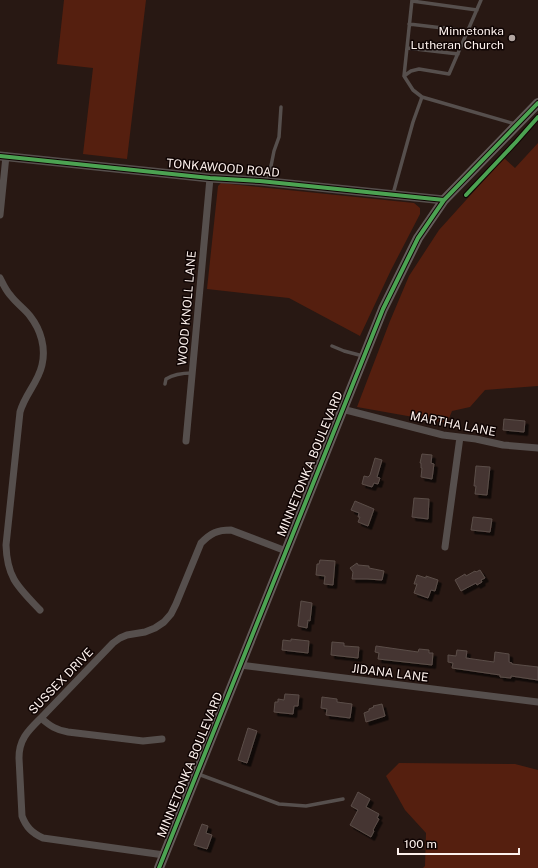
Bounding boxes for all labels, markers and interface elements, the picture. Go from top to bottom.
place label: Minnetonka Lutheran Church [411,24,504,52]
marker: Minnetonka Lutheran Church [507,33,517,43]
street label: TONKAWOOD ROAD [166,156,280,180]
street label: WOOD KNOLL LANE [175,250,199,366]
street label: MINNETONKA BOULEVARD [274,389,346,539]
street label: MARTHA LANE [409,409,497,439]
street label: SUSSEX DRIVE [26,645,96,717]
street label: JIDANA LANE [351,661,429,685]
street label: MINNETONKA BOULEVARD [154,690,226,840]
scale bar [398,830,519,856]
text: 100 m [404,837,437,851]

